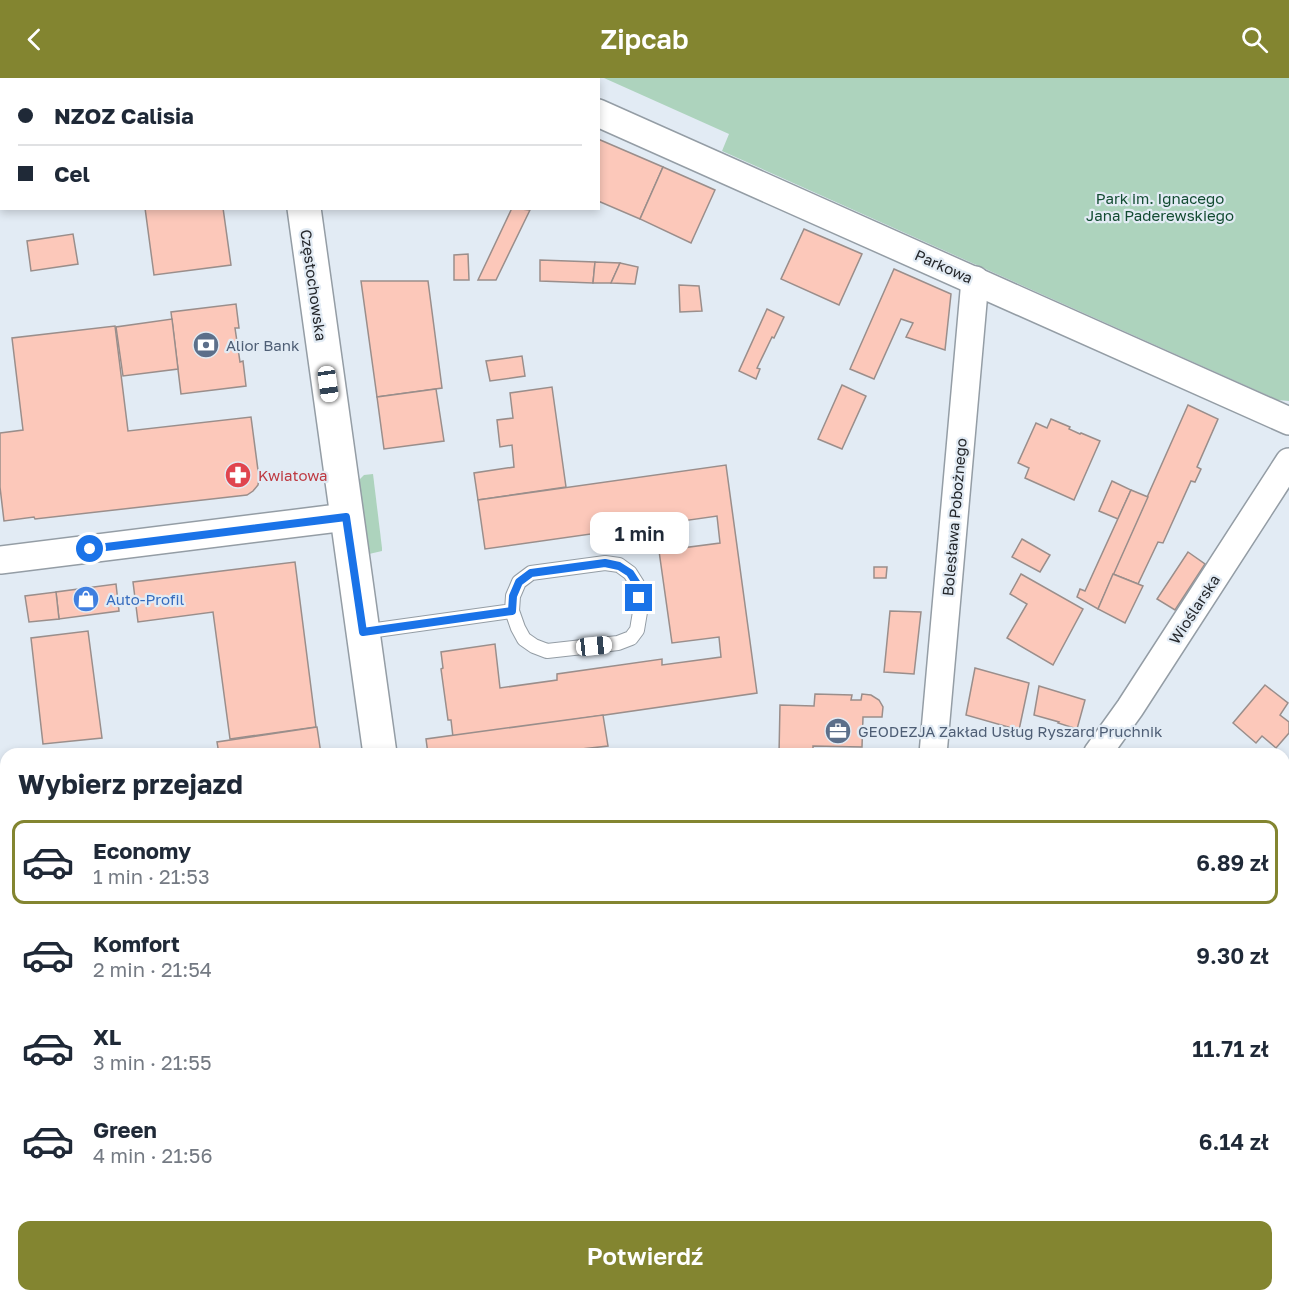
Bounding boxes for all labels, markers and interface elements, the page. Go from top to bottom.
icon: back [18,23,51,56]
text: Zipcab [601,23,689,55]
icon: search [1238,23,1271,56]
text: NZOZ Calisia [54,102,194,129]
text: Cel [54,160,90,187]
park label: Park im. Ignacego Jana Paderewskiego [1086,189,1234,224]
street label: Częstochowska [297,228,331,342]
street label: Parkowa [912,245,976,287]
bank icon: Alior Bank [191,330,221,360]
place label: Alior Bank [226,336,300,354]
car [317,365,339,403]
street label: Bolesława Pobożnego [938,437,970,597]
pharmacy icon: Kwiatowa [223,460,253,490]
place label: Kwiatowa [258,466,328,484]
callout: 1 min [590,511,688,553]
text: 1 min [614,521,665,545]
route start [76,535,103,562]
street label: Wioślarska [1165,571,1223,647]
shop icon: Auto-Profil [71,584,101,614]
route end [625,584,652,611]
place label: Auto-Profil [106,590,184,608]
car [575,635,613,657]
office icon: GEODEZJA Zakład Usług Ryszard Pruchnik [823,716,853,746]
place label: GEODEZJA Zakład Usług Ryszard Pruchnik [858,722,1163,740]
text: Wybierz przejazd [18,768,243,800]
icon: car [21,835,75,889]
text: Economy [93,837,191,864]
text: 6.89 zł [1196,849,1269,876]
text: 1 min · 21:53 [93,864,210,888]
icon: car [21,928,75,982]
text: Komfort [93,930,180,957]
text: 9.30 zł [1196,942,1269,969]
text: 2 min · 21:54 [93,957,212,981]
icon: car [21,1021,75,1075]
text: XL [93,1023,121,1050]
text: 11.71 zł [1192,1035,1269,1062]
text: 3 min · 21:55 [93,1050,212,1074]
icon: car [21,1114,75,1168]
text: Green [93,1116,157,1143]
text: 6.14 zł [1199,1128,1269,1155]
text: 4 min · 21:56 [93,1143,213,1167]
button: Potwierdź [18,1221,1272,1290]

